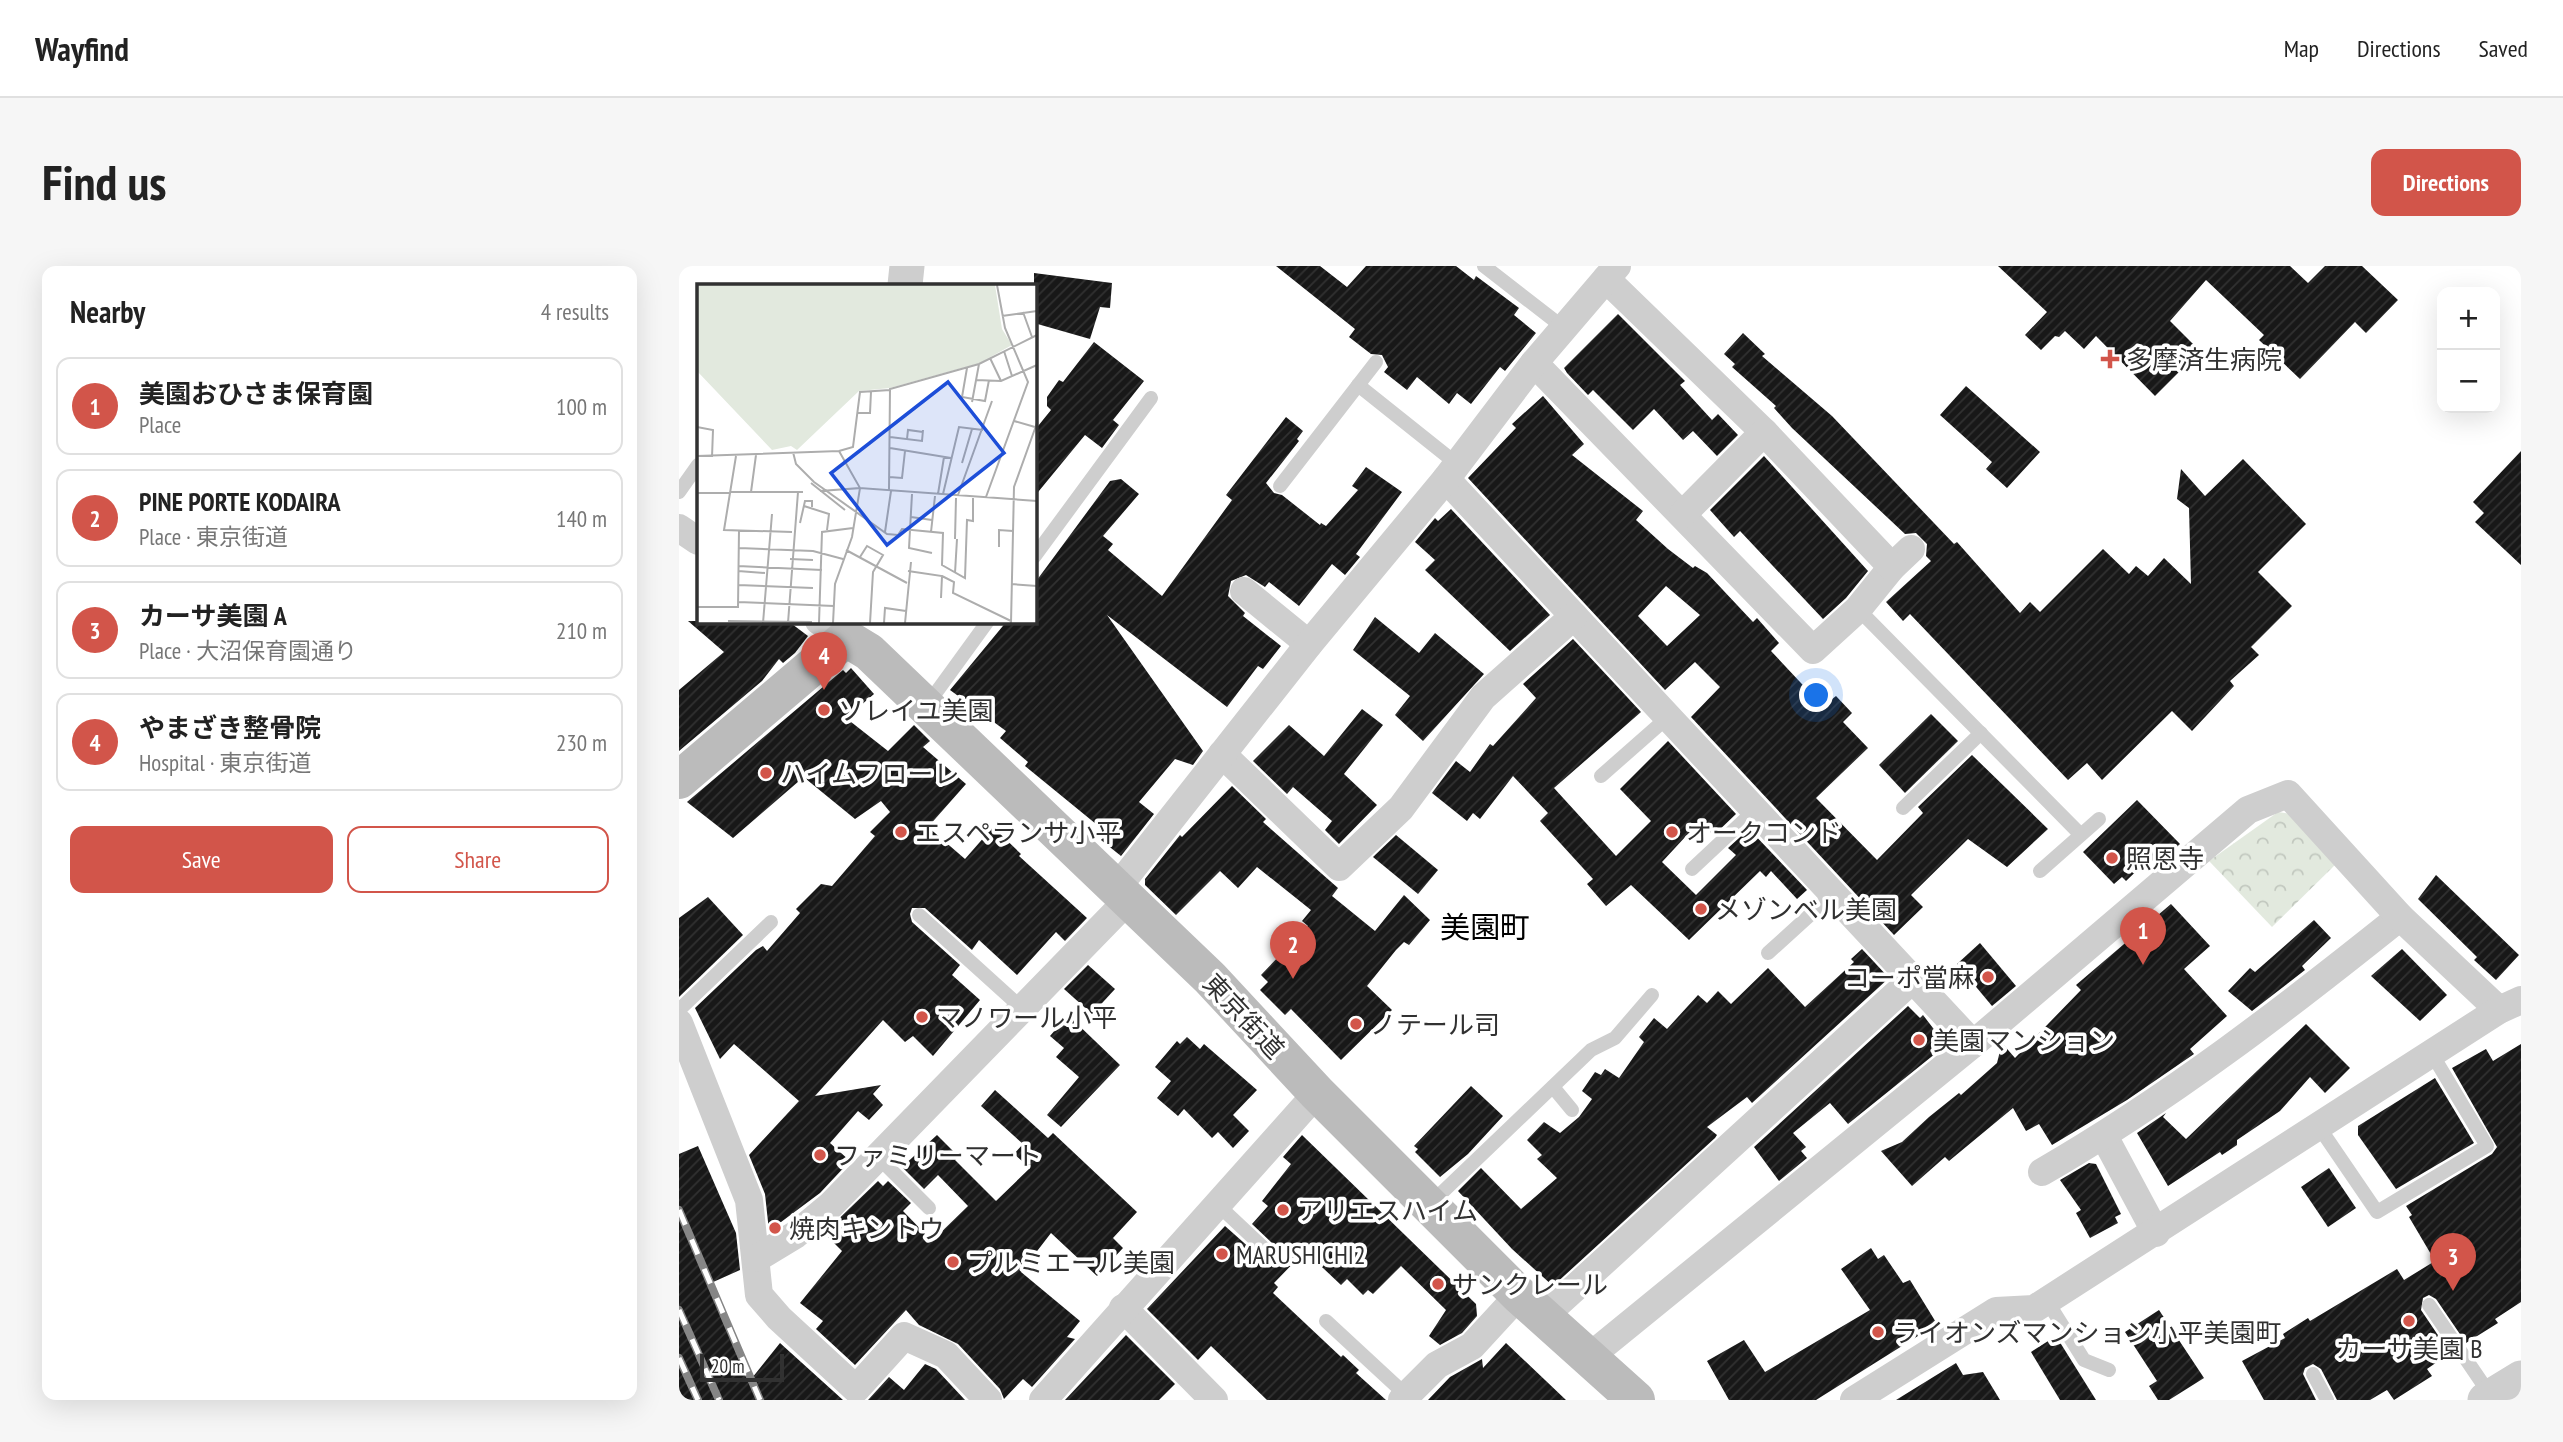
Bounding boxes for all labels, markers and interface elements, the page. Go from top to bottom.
text: Wayfind [35,27,129,70]
text: Map [2284,33,2319,64]
text: Directions [2357,33,2441,64]
text: Saved [2479,33,2528,64]
button: Directions [2371,149,2521,216]
text: Find us [42,150,166,214]
inset map [697,284,1036,623]
map controls [2437,287,2500,413]
button: + [2437,287,2500,350]
text: Nearby [70,292,145,331]
text: 4 results [541,297,609,326]
place label: 多摩済生病院 [2126,343,2282,376]
marker: 多摩済生病院 [2100,349,2120,369]
button: − [2437,350,2500,413]
text: 美園おひさま保育園 [139,377,373,410]
text: 1 [90,392,101,421]
text: 100 m [556,392,607,421]
text: Place [139,410,181,439]
text: PINE PORTE KODAIRA [139,485,340,518]
text: 2 [90,504,101,533]
text: 140 m [556,504,607,533]
text: Place · 東京街道 [139,522,288,551]
text: カーサ美園 A [139,599,287,632]
text: 3 [90,616,101,645]
text: 210 m [556,616,607,645]
pin: 4 [801,632,847,690]
text: Place · 大沼保育園通り [139,636,357,665]
your location [1799,678,1833,712]
place label: ソレイユ美園 [838,694,993,727]
marker: ソレイユ美園 [816,702,832,718]
text: やまざき整骨院 [139,711,321,744]
text: 4 [90,728,101,757]
text: 230 m [556,728,607,757]
text: Hospital · 東京街道 [139,748,312,777]
place label: ハイムフローレ [780,757,959,790]
marker: ハイムフローレ [758,765,774,781]
place label: エスペランサ小平 [915,816,1121,849]
place label: オークコンド [1686,816,1842,849]
marker: エスペランサ小平 [893,824,909,840]
marker: オークコンド [1664,824,1680,840]
button: Save [70,826,333,893]
button: Share [347,826,609,893]
place label: 照恩寺 [2126,842,2204,875]
marker: 照恩寺 [2104,850,2120,866]
place label: メゾンベル美園 [1715,893,1897,926]
marker: メゾンベル美園 [1693,901,1709,917]
district label: 美園町 [1440,907,1530,946]
pin: 1 [2120,907,2166,965]
pin: 2 [1270,921,1316,979]
place label: コーポ當麻 [1844,961,1974,994]
street label: 東京街道 [1196,967,1292,1065]
marker: コーポ當麻 [1980,969,1996,985]
place label: マノワール小平 [936,1001,1117,1034]
place label: ノテール司 [1370,1008,1500,1041]
marker: マノワール小平 [914,1009,930,1025]
marker: ノテール司 [1348,1016,1364,1032]
place label: 美園マンション [1933,1024,2115,1057]
marker: 美園マンション [1911,1032,1927,1048]
place label: ファミリーマート [834,1139,1042,1172]
marker: ファミリーマート [812,1147,828,1163]
place label: アリエスハイム [1297,1194,1478,1227]
marker: アリエスハイム [1275,1202,1291,1218]
place label: 焼肉キントウ [789,1212,944,1245]
marker: 焼肉キントウ [767,1220,783,1236]
pin: 3 [2430,1233,2476,1291]
place label: MARUSHICHI2 [1236,1238,1366,1271]
place label: プルミエール美園 [967,1246,1175,1279]
marker: MARUSHICHI2 [1214,1246,1230,1262]
marker: プルミエール美園 [945,1254,961,1270]
place label: サンクレール [1452,1268,1608,1301]
marker: サンクレール [1430,1276,1446,1292]
marker: カーサ美園 B [2401,1313,2417,1329]
place label: ライオンズマンション小平美園町 [1892,1316,2281,1349]
marker: ライオンズマンション小平美園町 [1870,1324,1886,1340]
place label: カーサ美園 B [2335,1332,2483,1365]
scale bar [700,1351,784,1383]
text: 20 m [711,1354,745,1378]

